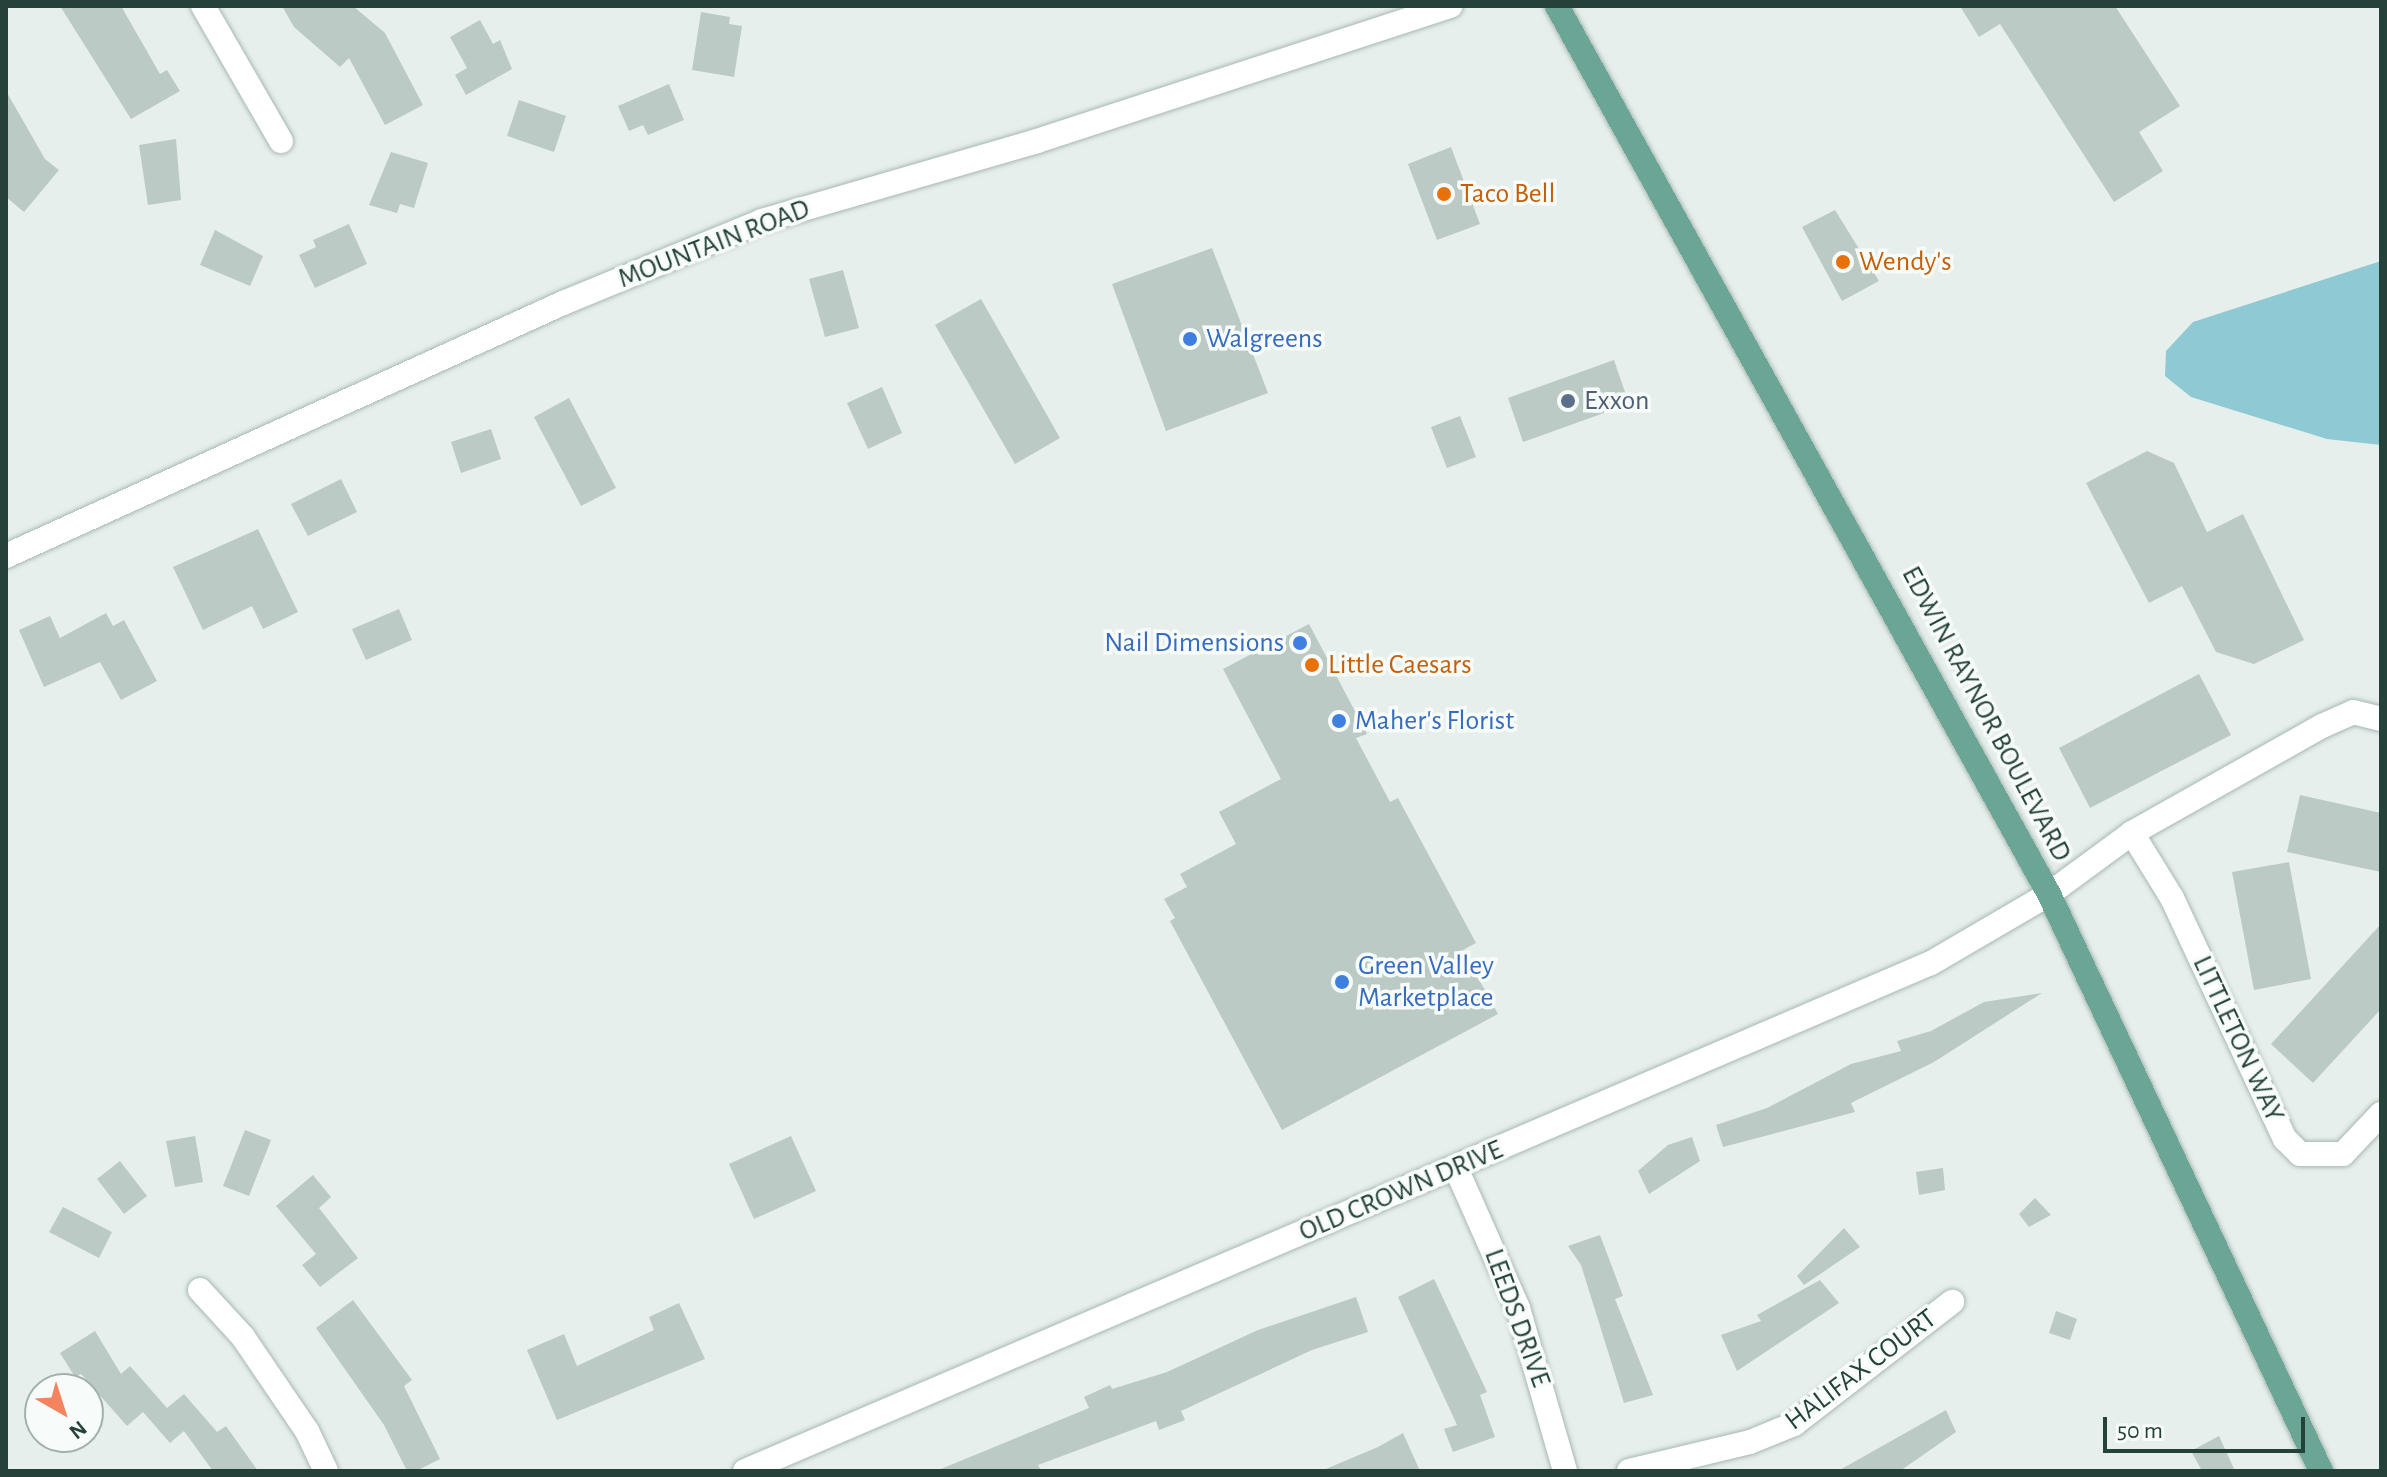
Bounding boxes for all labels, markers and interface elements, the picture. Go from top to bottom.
place label: Taco Bell [1460,177,1555,211]
marker: Taco Bell [1435,185,1453,203]
street label: MOUNTAIN ROAD [613,192,815,296]
place label: Wendy's [1859,245,1952,279]
marker: Wendy's [1834,253,1852,271]
place label: Walgreens [1206,322,1323,356]
marker: Walgreens [1181,330,1199,348]
place label: Exxon [1584,384,1649,418]
marker: Exxon [1559,392,1577,410]
street label: EDWIN RAYNOR BOULEVARD [1894,561,2078,867]
place label: Nail Dimensions [1104,626,1284,660]
marker: Nail Dimensions [1291,634,1309,652]
place label: Little Caesars [1328,648,1472,682]
marker: Little Caesars [1303,656,1321,674]
place label: Maher's Florist [1355,704,1514,738]
marker: Maher's Florist [1330,712,1348,730]
place label: Green Valley Marketplace [1358,949,1494,1015]
street label: LITTLETON WAY [2185,951,2291,1127]
marker: Green Valley Marketplace [1333,973,1351,991]
street label: OLD CROWN DRIVE [1294,1133,1508,1249]
street label: LEEDS DRIVE [1477,1244,1557,1392]
street label: HALIFAX COURT [1779,1302,1943,1438]
north arrow [24,1373,104,1453]
scale bar [2107,1401,2309,1451]
text: N [65,1417,91,1443]
text: 50 m [2117,1419,2163,1443]

